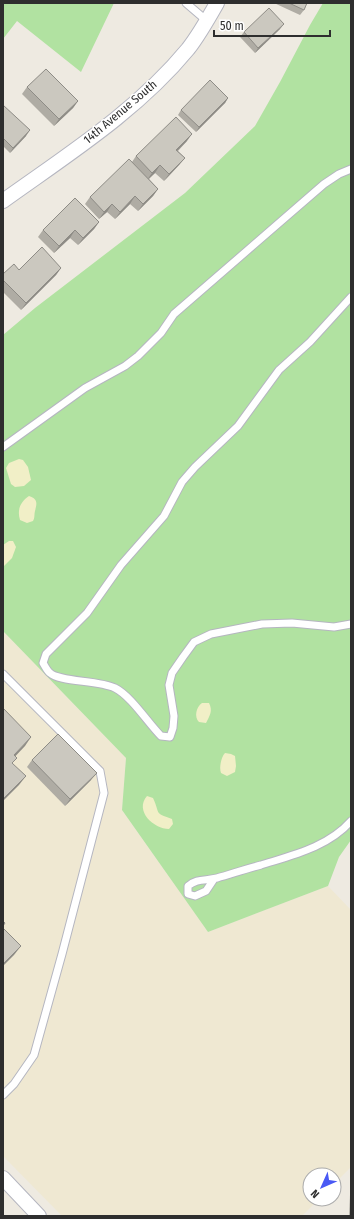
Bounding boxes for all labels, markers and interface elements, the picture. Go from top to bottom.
scale bar [214,12,330,38]
text: 50 m [220,19,244,33]
street label: 14th Avenue South [81,77,159,147]
north arrow [302,1167,342,1207]
text: N [308,1187,322,1201]

